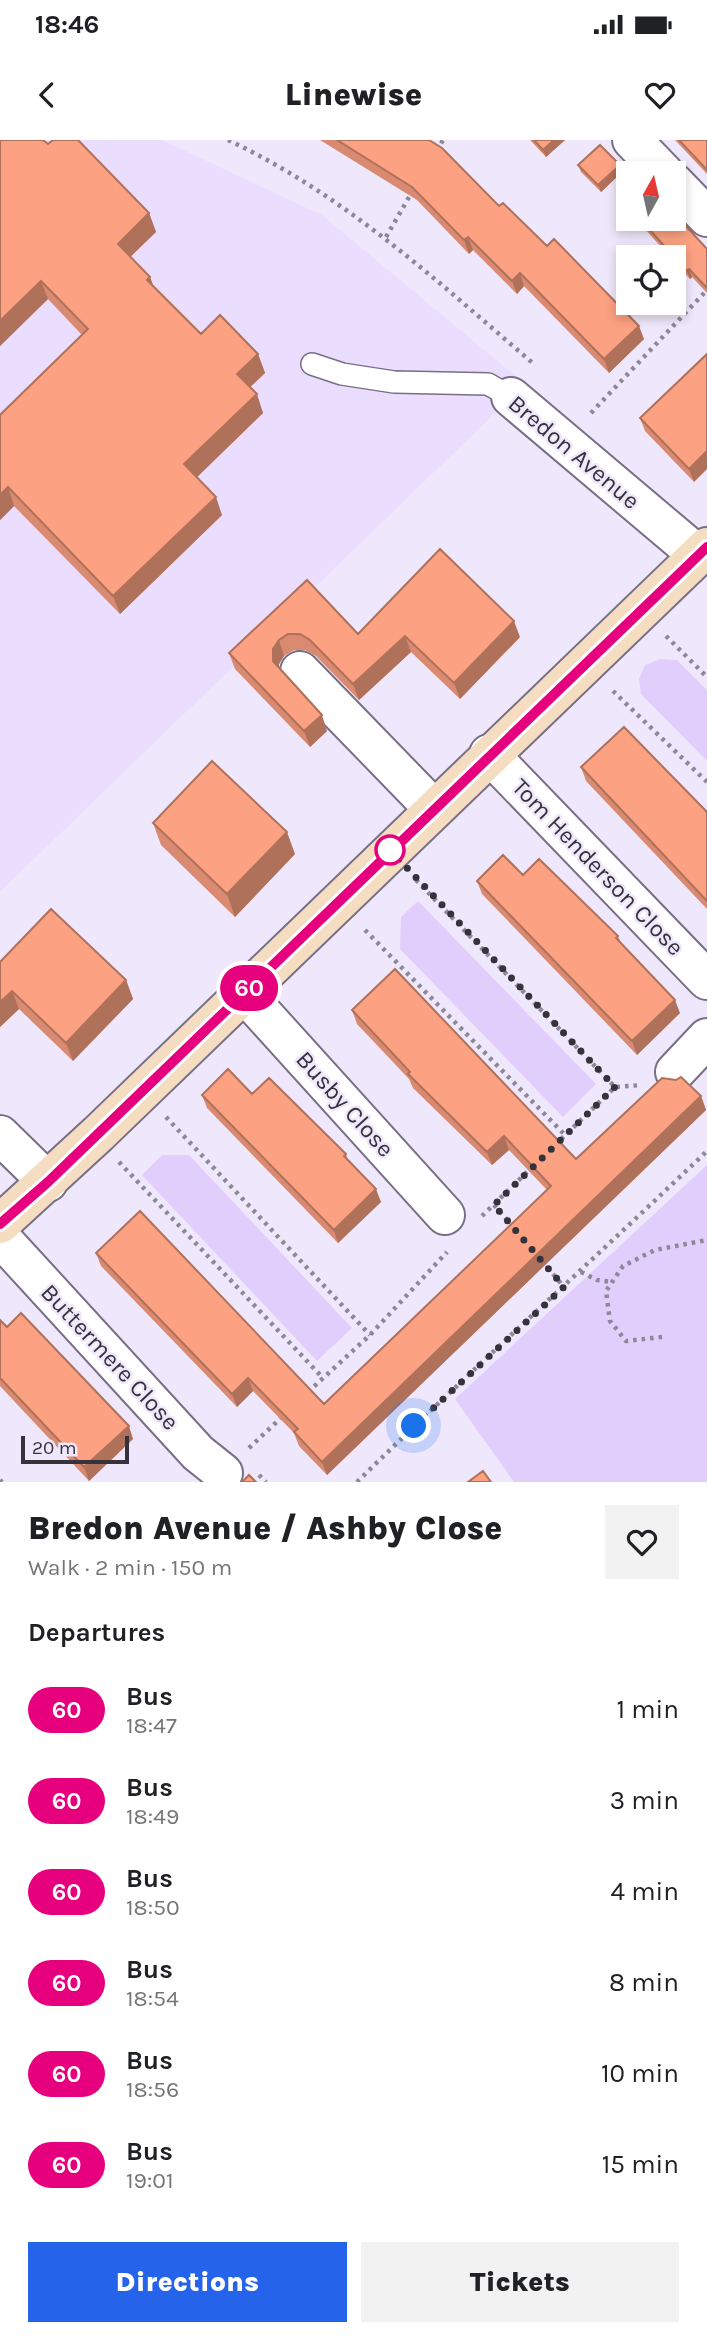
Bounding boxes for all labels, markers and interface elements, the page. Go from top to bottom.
text: 18:46 [35,9,99,40]
icon: back [28,76,66,114]
text: Linewise [285,76,422,113]
icon: heart [641,76,679,114]
north arrow [616,161,686,231]
map controls [616,161,686,315]
button: locate [616,245,686,315]
street label: Bredon Avenue [503,389,645,515]
street label: Tom Henderson Close [506,773,690,961]
unlabelled marker [375,835,405,865]
line badge: 60 [218,965,280,1011]
text: 60 [234,974,264,1002]
street label: Busby Close [290,1045,400,1163]
street label: Buttermere Close [35,1278,185,1436]
your location [396,1408,431,1443]
scale bar [21,1433,130,1465]
text: 20 m [32,1437,77,1459]
button: heart [605,1505,679,1579]
text: Bredon Avenue / Ashby Close [28,1509,502,1547]
text: Walk · 2 min · 150 m [28,1554,232,1581]
text: Departures [28,1617,165,1648]
text: Bus [126,1681,173,1712]
text: 1 min [616,1694,679,1725]
text: 60 [52,1696,81,1724]
text: 18:47 [126,1712,177,1739]
text: Bus [126,1772,173,1803]
text: 3 min [610,1785,679,1816]
text: 60 [52,1787,81,1815]
text: 18:49 [126,1803,179,1830]
text: Bus [126,1863,173,1894]
text: 4 min [611,1876,679,1907]
text: 60 [52,1878,81,1906]
text: 18:50 [126,1894,180,1921]
text: Bus [126,1954,173,1985]
text: 8 min [609,1967,679,1998]
text: 60 [52,1969,81,1997]
text: 18:54 [126,1985,179,2012]
text: Bus [126,2045,173,2076]
text: 10 min [601,2058,679,2089]
text: 60 [52,2060,81,2088]
text: 18:56 [126,2076,179,2103]
text: Bus [126,2136,173,2167]
text: 15 min [602,2149,679,2180]
text: 60 [52,2151,81,2179]
text: 19:01 [126,2167,174,2194]
button: Directions [28,2242,347,2322]
button: Tickets [361,2242,679,2322]

